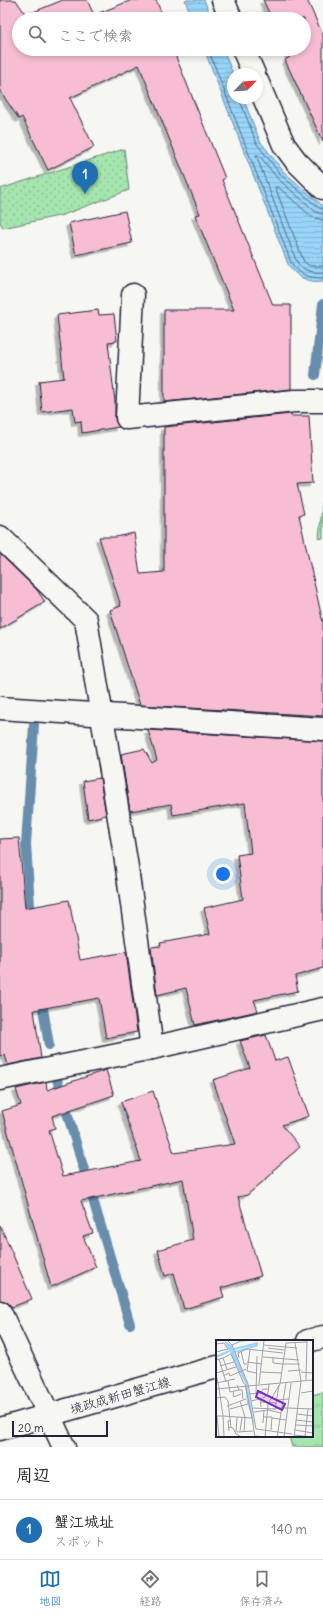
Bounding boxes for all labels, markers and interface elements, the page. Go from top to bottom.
search box [12,12,311,56]
icon: search [26,23,48,45]
text: ここで検索 [58,26,133,45]
north arrow [227,68,263,104]
pin: 1 [72,161,98,194]
your location [213,864,233,884]
inset map [216,1340,313,1437]
street label: 境政成新田蟹江線 [68,1373,173,1418]
scale bar [12,1419,108,1438]
text: 20 m [18,1421,44,1435]
text: 周辺 [16,1464,50,1486]
text: 蟹江城址 [54,1512,114,1531]
text: 1 [26,1521,32,1538]
text: 140 m [271,1521,307,1538]
text: スポット [54,1533,106,1550]
tab: 地図 [39,1568,61,1608]
tab: 経路 [139,1568,161,1608]
tab: 保存済み [240,1568,284,1608]

